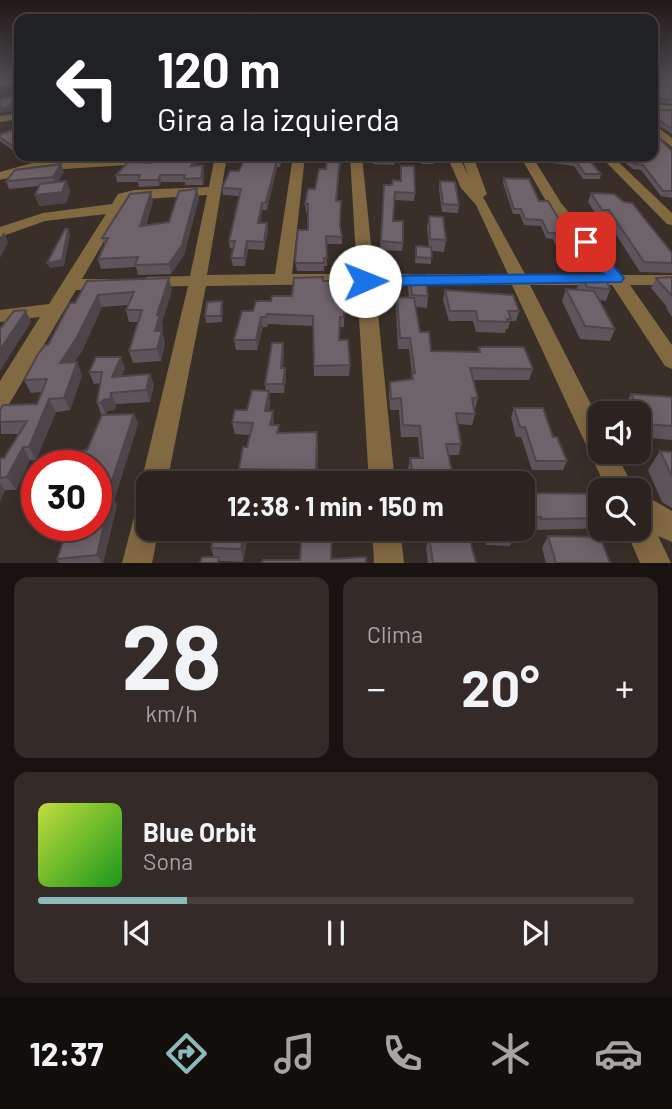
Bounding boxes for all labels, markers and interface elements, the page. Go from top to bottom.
text: 120 m [157,39,280,98]
icon: left [42,42,133,133]
text: Gira a la izquierda [157,99,400,137]
pin [556,212,616,272]
icon: arrive [567,223,605,261]
position arrow [328,244,402,318]
map controls [588,401,651,541]
button: sound [588,401,651,464]
speed limit sign: 30 [21,450,112,541]
button: search [588,478,651,541]
text: 12:38 · 1 min · 150 m [227,490,444,521]
text: 28 [121,599,222,708]
text: Clima [367,620,423,648]
text: 20° [461,655,540,717]
text: − [367,664,386,710]
text: + [615,664,634,710]
text: km/h [145,699,198,727]
text: Blue Orbit [143,816,256,847]
text: Sona [143,847,193,875]
icon: previous [118,914,156,952]
icon: pause [317,914,355,952]
icon: next [516,914,554,952]
icon: directions [162,1029,211,1078]
icon: music [270,1029,319,1078]
icon: phone [378,1029,427,1078]
icon: climate [486,1029,535,1078]
icon: car [594,1029,643,1078]
text: 12:37 [29,1034,103,1072]

